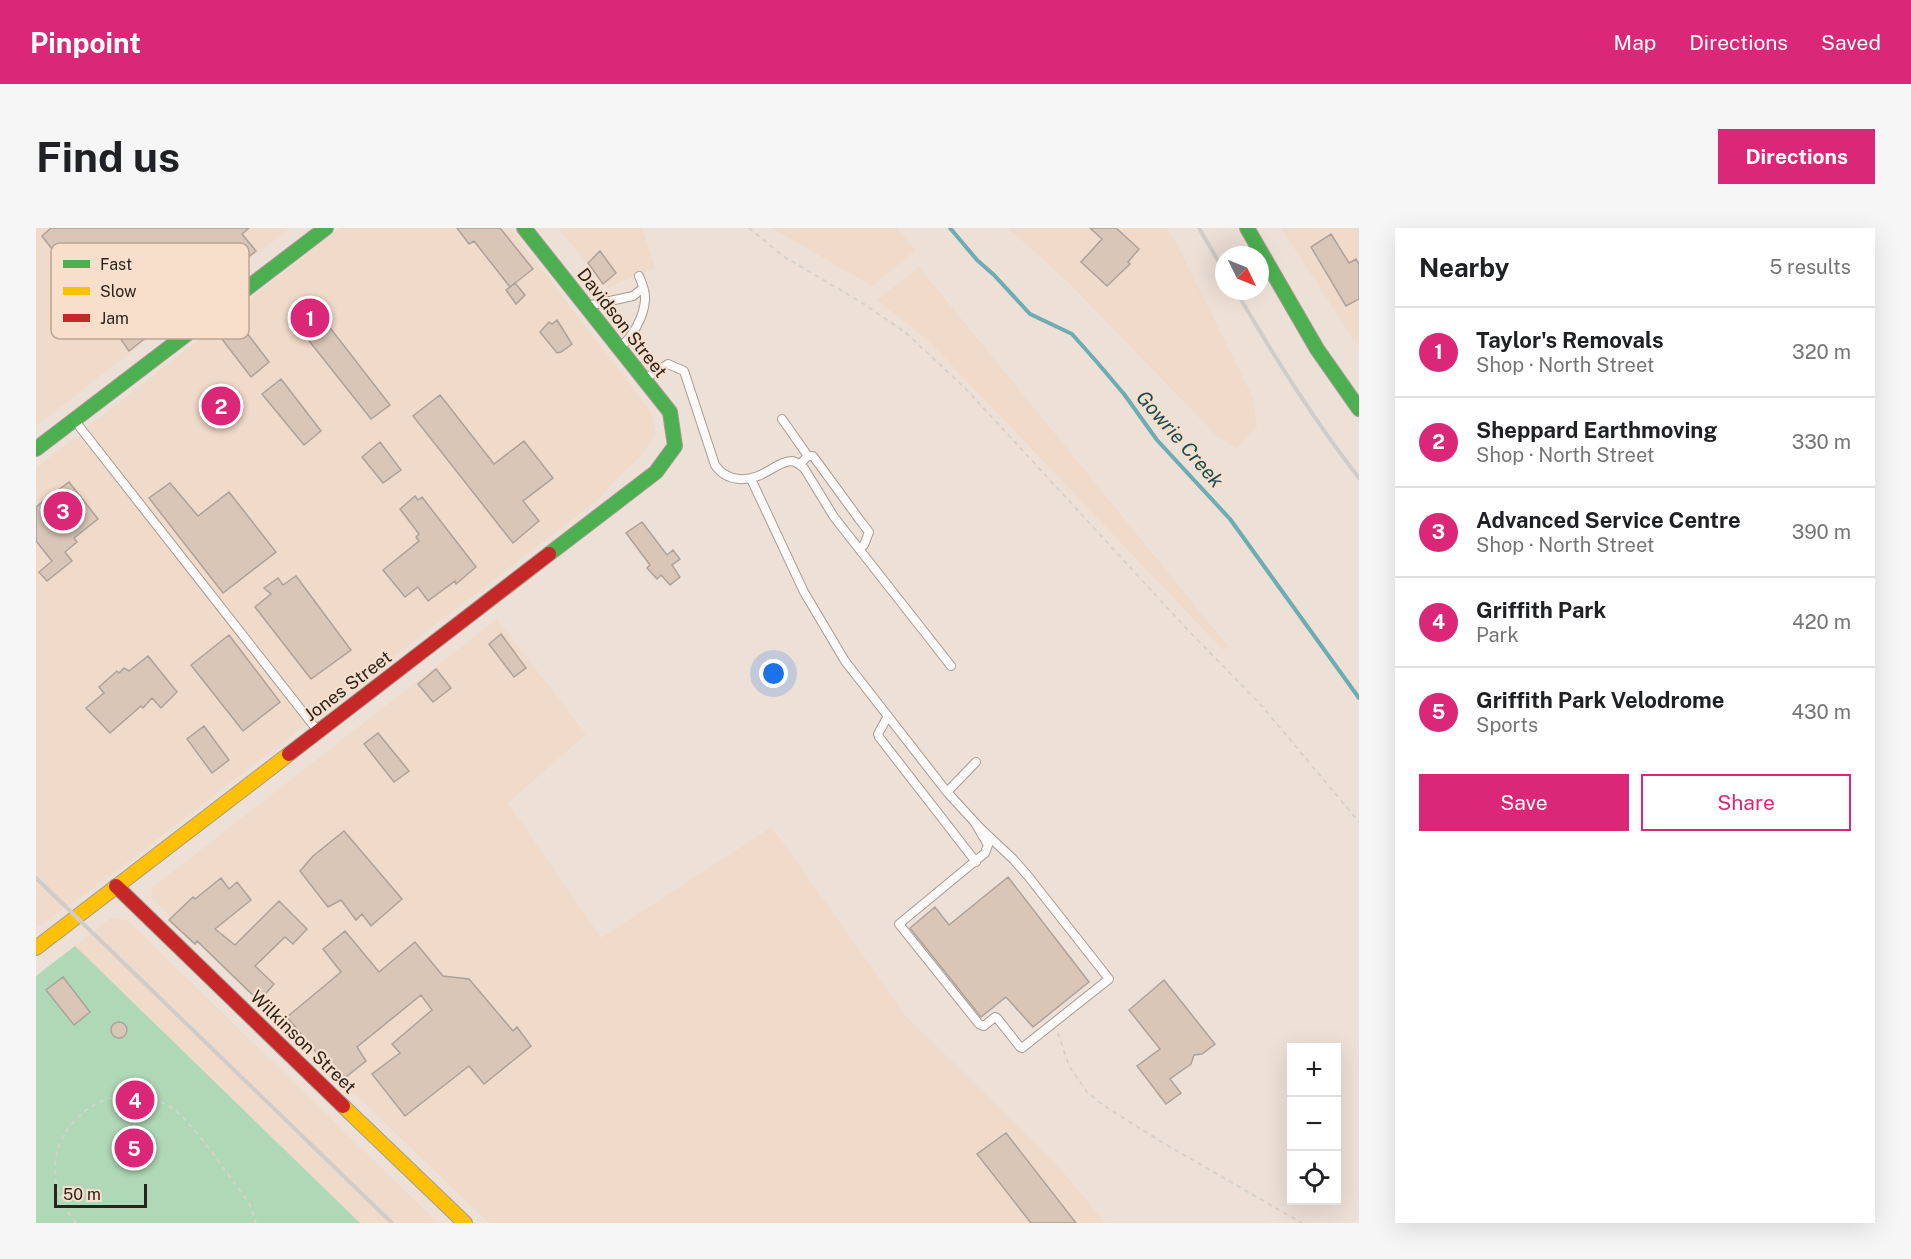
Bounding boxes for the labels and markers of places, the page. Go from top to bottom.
pin: 1 [290,296,330,340]
pin: 2 [202,384,240,429]
pin: 3 [44,488,82,534]
pin: 4 [116,1078,154,1122]
pin: 5 [114,1126,154,1170]

